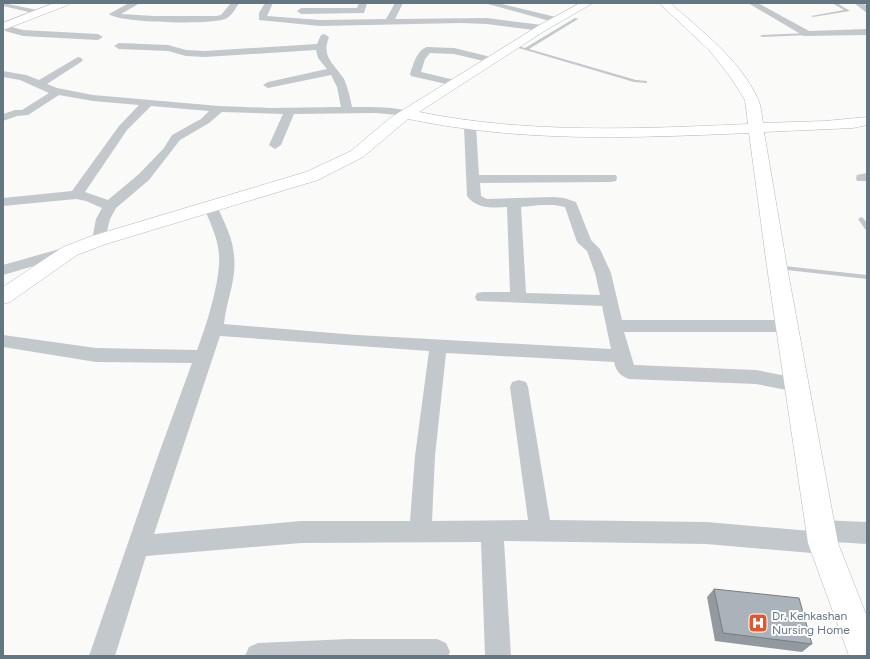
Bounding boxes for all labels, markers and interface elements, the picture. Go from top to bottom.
place label: Dr. Kehkashan Nursing Home [772,609,850,637]
hospital icon: Dr. Kehkashan Nursing Home [747,612,769,634]

